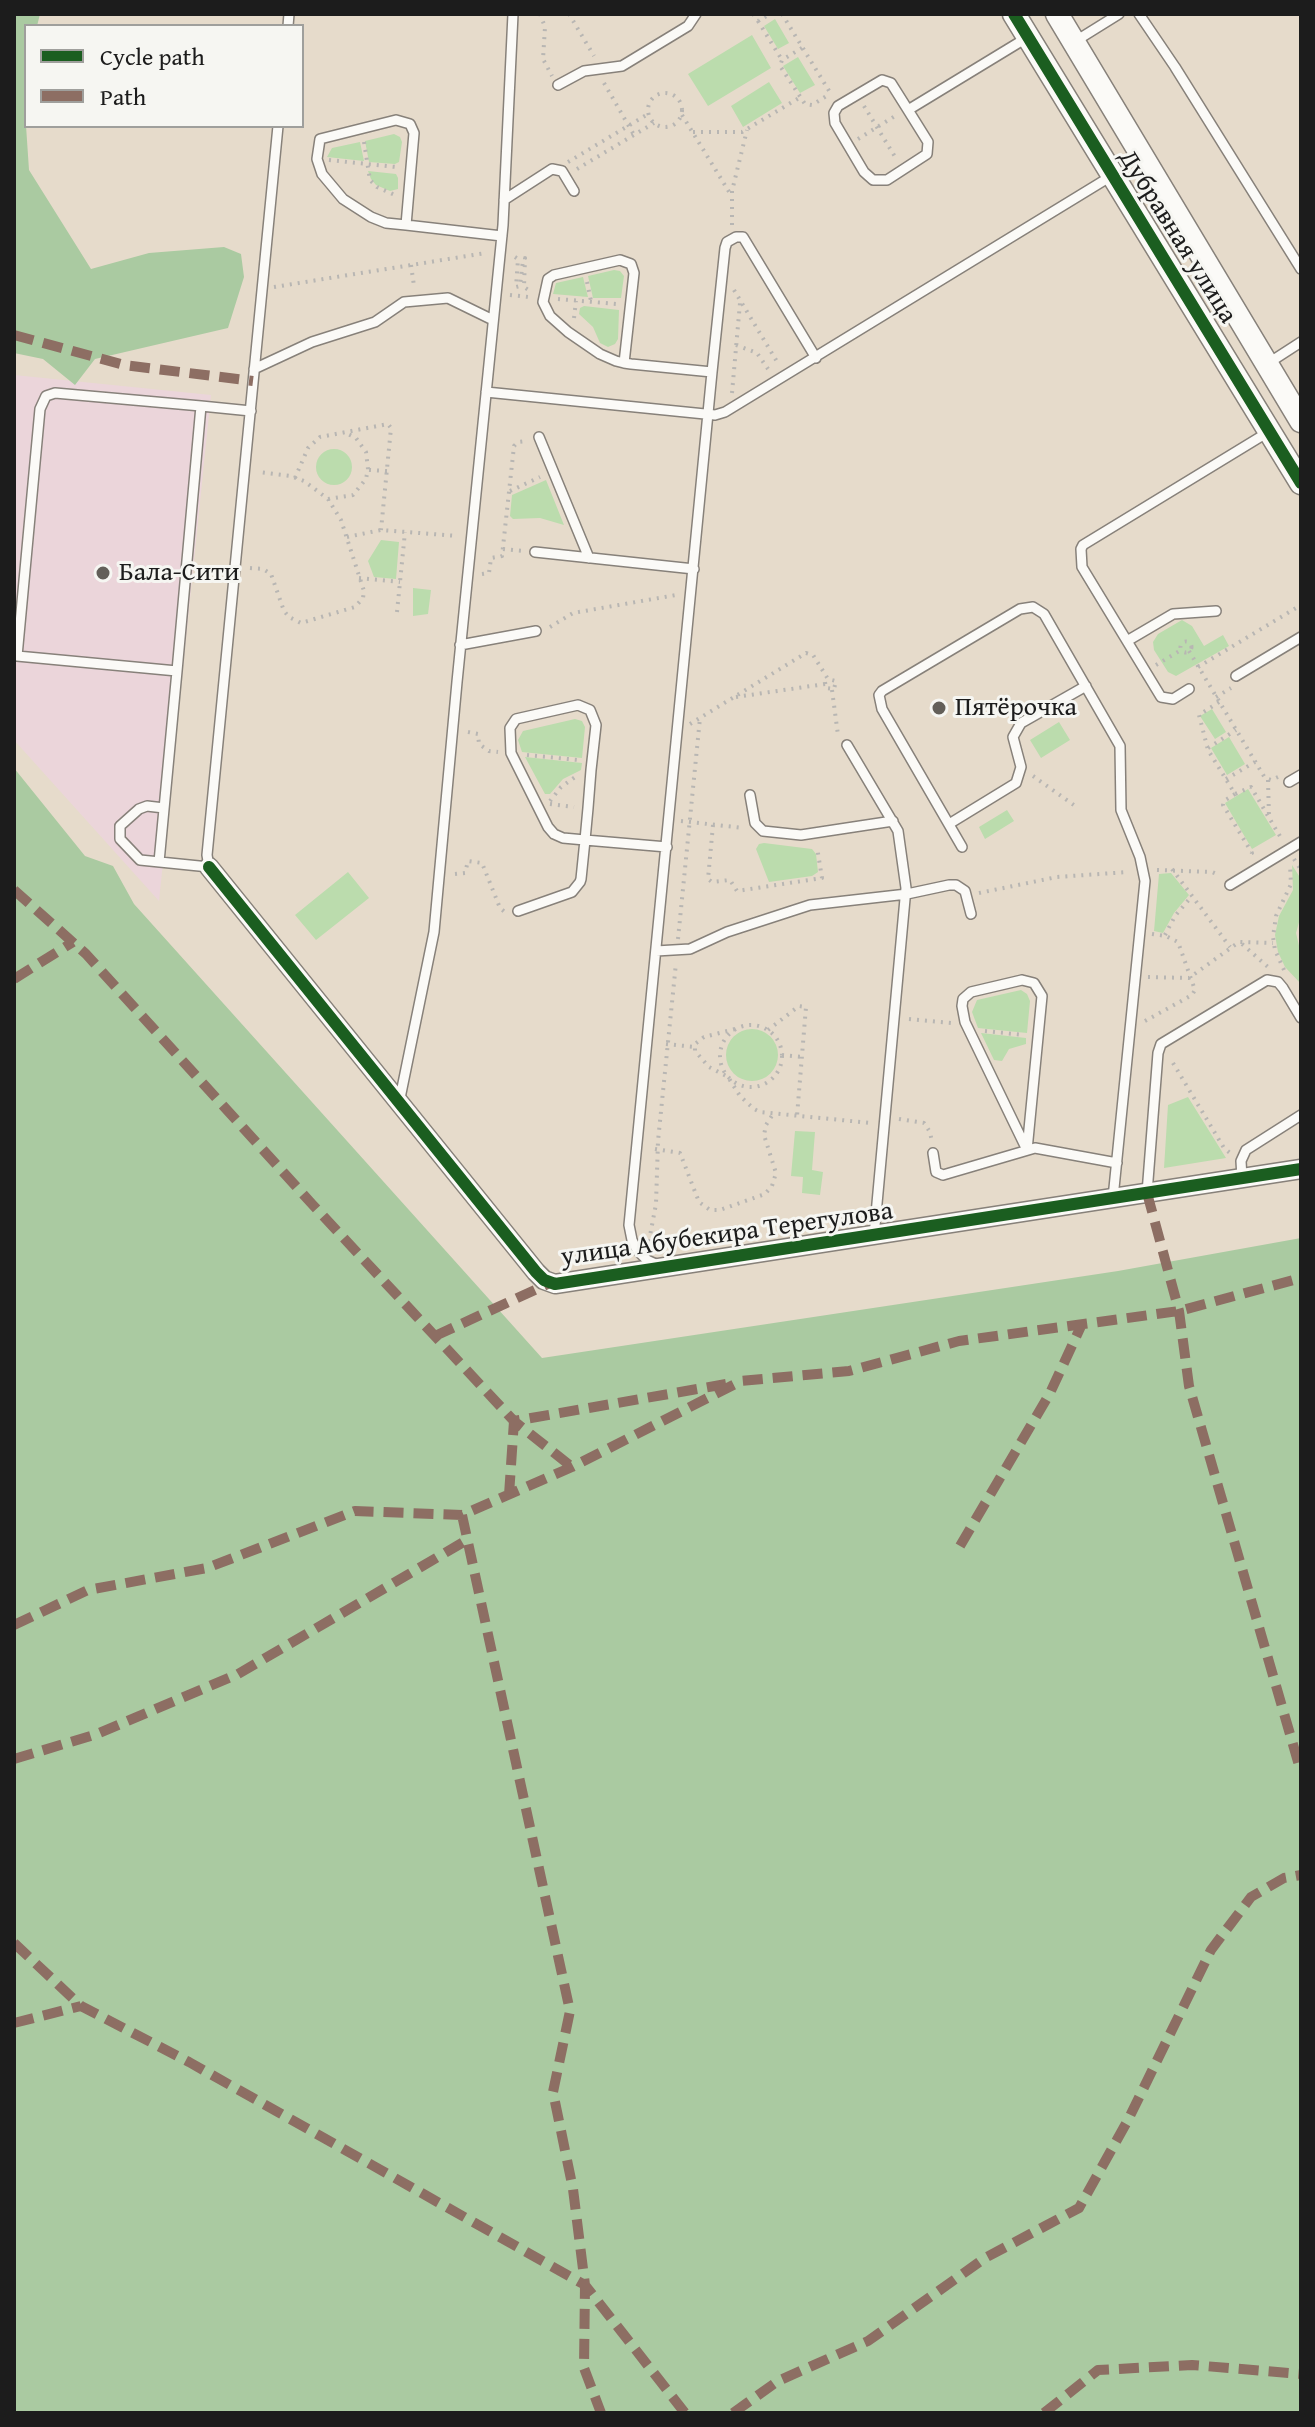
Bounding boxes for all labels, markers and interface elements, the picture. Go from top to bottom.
legend [24,24,304,128]
text: Cycle path [100,39,205,74]
text: Path [100,79,146,114]
street label: Дубравная улица [1111,144,1243,330]
place label: Бала-Сити [119,557,239,589]
marker: Бала-Сити [94,564,112,582]
place label: Пятёрочка [955,692,1077,724]
marker: Пятёрочка [930,699,948,717]
street label: улица Абубекира Терегулова [559,1196,895,1274]

